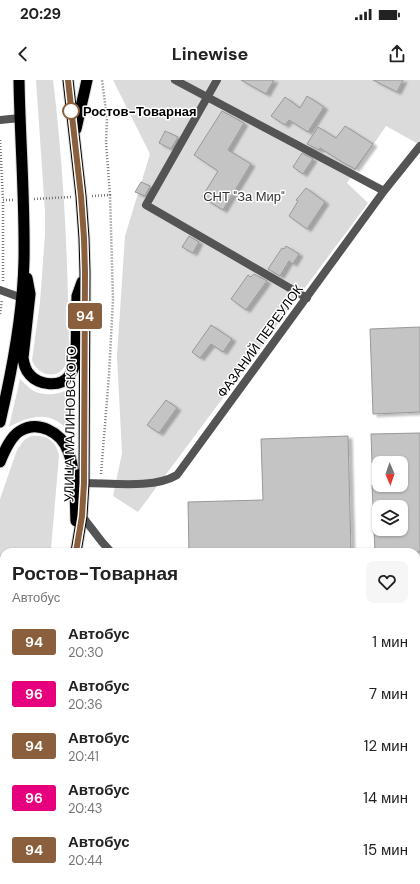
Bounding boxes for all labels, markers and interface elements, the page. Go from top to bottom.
text: 20:29 [20,4,61,24]
text: Linewise [172,42,248,66]
icon: back [12,43,34,65]
icon: share [386,43,408,65]
marker: Ростов-Товарная [62,102,80,120]
place label: Ростов-Товарная [83,103,197,120]
park label: СНТ "За Мир" [203,188,285,205]
street label: ФАЗАНИЙ ПЕРЕУЛОК [213,281,307,401]
line badge: 94 [67,303,103,329]
text: 94 [76,307,94,325]
street label: УЛИЦА МАЛИНОВСКОГО [60,346,80,502]
north arrow [372,456,408,492]
map controls [372,456,408,536]
button: layers [372,500,408,536]
text: Ростов-Товарная [12,561,178,586]
button: heart [366,561,408,603]
text: Автобус [12,589,60,606]
text: Автобус [68,624,130,644]
text: 1 мин [372,632,408,652]
text: 94 [25,633,43,651]
text: 20:30 [68,644,103,661]
text: Автобус [68,676,130,696]
text: 7 мин [369,684,408,704]
text: 96 [25,685,43,703]
text: 20:36 [68,696,103,713]
text: Автобус [68,728,130,748]
text: 12 мин [364,736,408,756]
text: 94 [25,737,43,755]
text: 20:41 [68,748,99,765]
text: Автобус [68,780,130,800]
text: 14 мин [363,788,408,808]
text: 96 [25,789,43,807]
text: 20:43 [68,800,102,817]
text: Автобус [68,832,130,852]
text: 15 мин [363,840,408,860]
text: 94 [25,841,43,859]
text: 20:44 [68,852,103,869]

